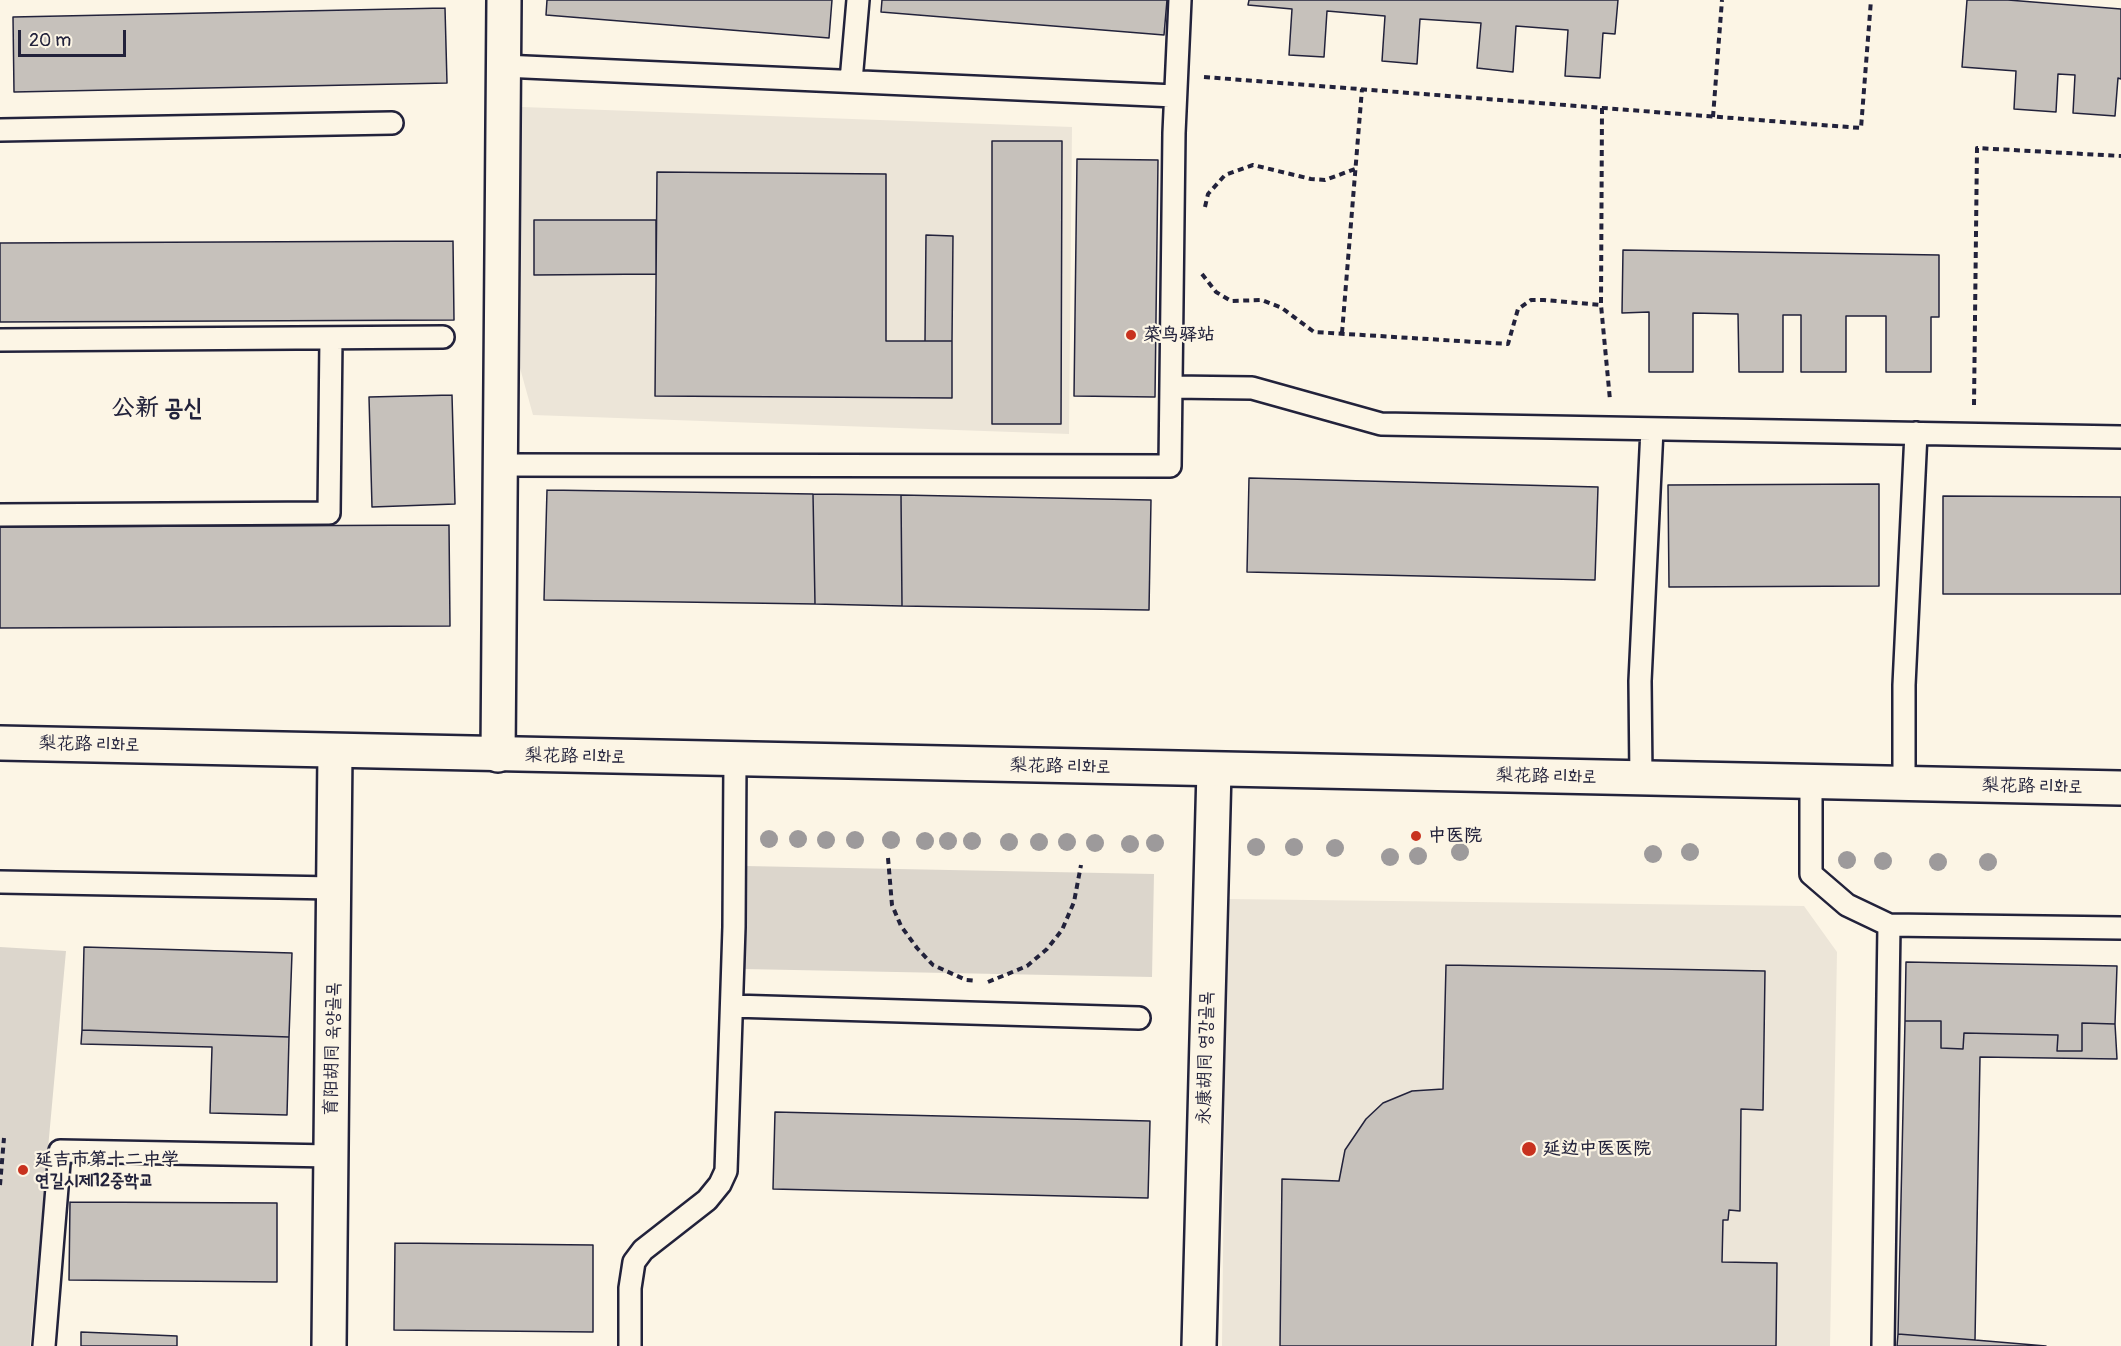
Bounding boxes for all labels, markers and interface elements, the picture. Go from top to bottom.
scale bar [21,18,129,56]
text: 20 m [29,29,71,52]
place label: 菜鸟驿站 [1143,324,1215,346]
marker: 菜鸟驿站 [1124,328,1138,342]
district label: 公新 공신 [111,395,203,423]
street label: 梨花路 리화로 [38,733,140,757]
street label: 梨花路 리화로 [524,745,626,769]
street label: 梨花路 리화로 [1009,755,1111,779]
street label: 梨花路 리화로 [1495,765,1597,789]
street label: 梨花路 리화로 [1981,775,2083,799]
place label: 中医院 [1428,825,1482,847]
marker: 中医院 [1409,829,1423,843]
street label: 育阳胡同 육양골목 [321,982,345,1116]
street label: 永康胡同 영강골목 [1194,991,1218,1125]
place label: 延边中医医院 [1543,1138,1651,1160]
marker: 延边中医医院 [1520,1140,1538,1158]
place label: 延吉市第十二中学 연길시제12중학교 [35,1149,179,1192]
marker: 延吉市第十二中学 연길시제12중학교 [16,1163,30,1177]

